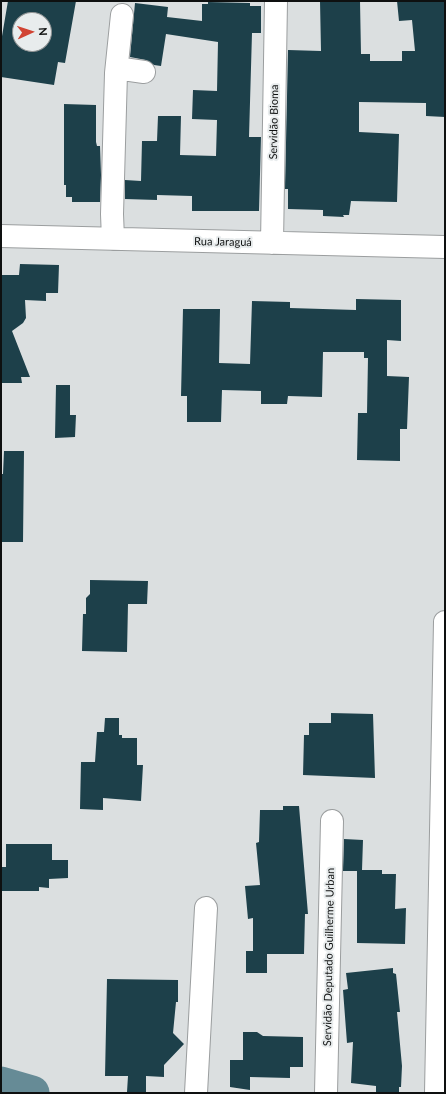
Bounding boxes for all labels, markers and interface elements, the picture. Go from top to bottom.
north arrow [12,12,52,52]
text: N [37,27,50,36]
street label: Servidão Bioma [267,84,281,160]
street label: Rua Jaraguá [194,235,252,249]
street label: Servidão Deputado Guilherme Urban [321,868,337,1046]

